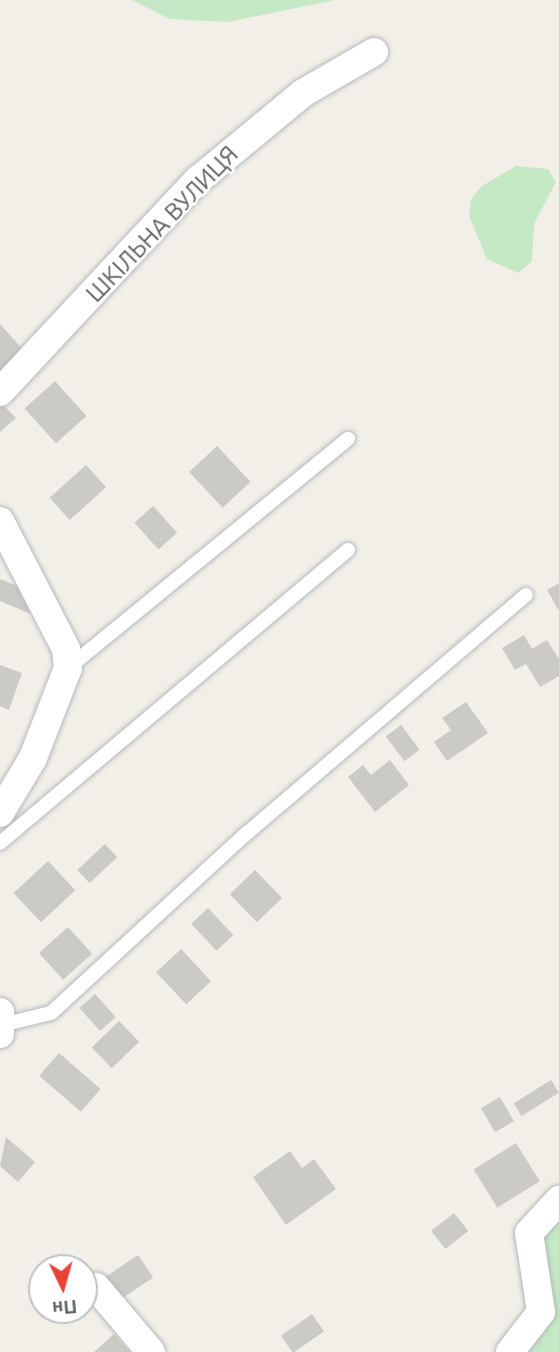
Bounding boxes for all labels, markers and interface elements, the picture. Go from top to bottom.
street label: ШКІЛЬНА ВУЛИЦЯ [80,140,244,308]
north arrow [28,1254,98,1324]
text: Пн [51,1296,78,1320]

